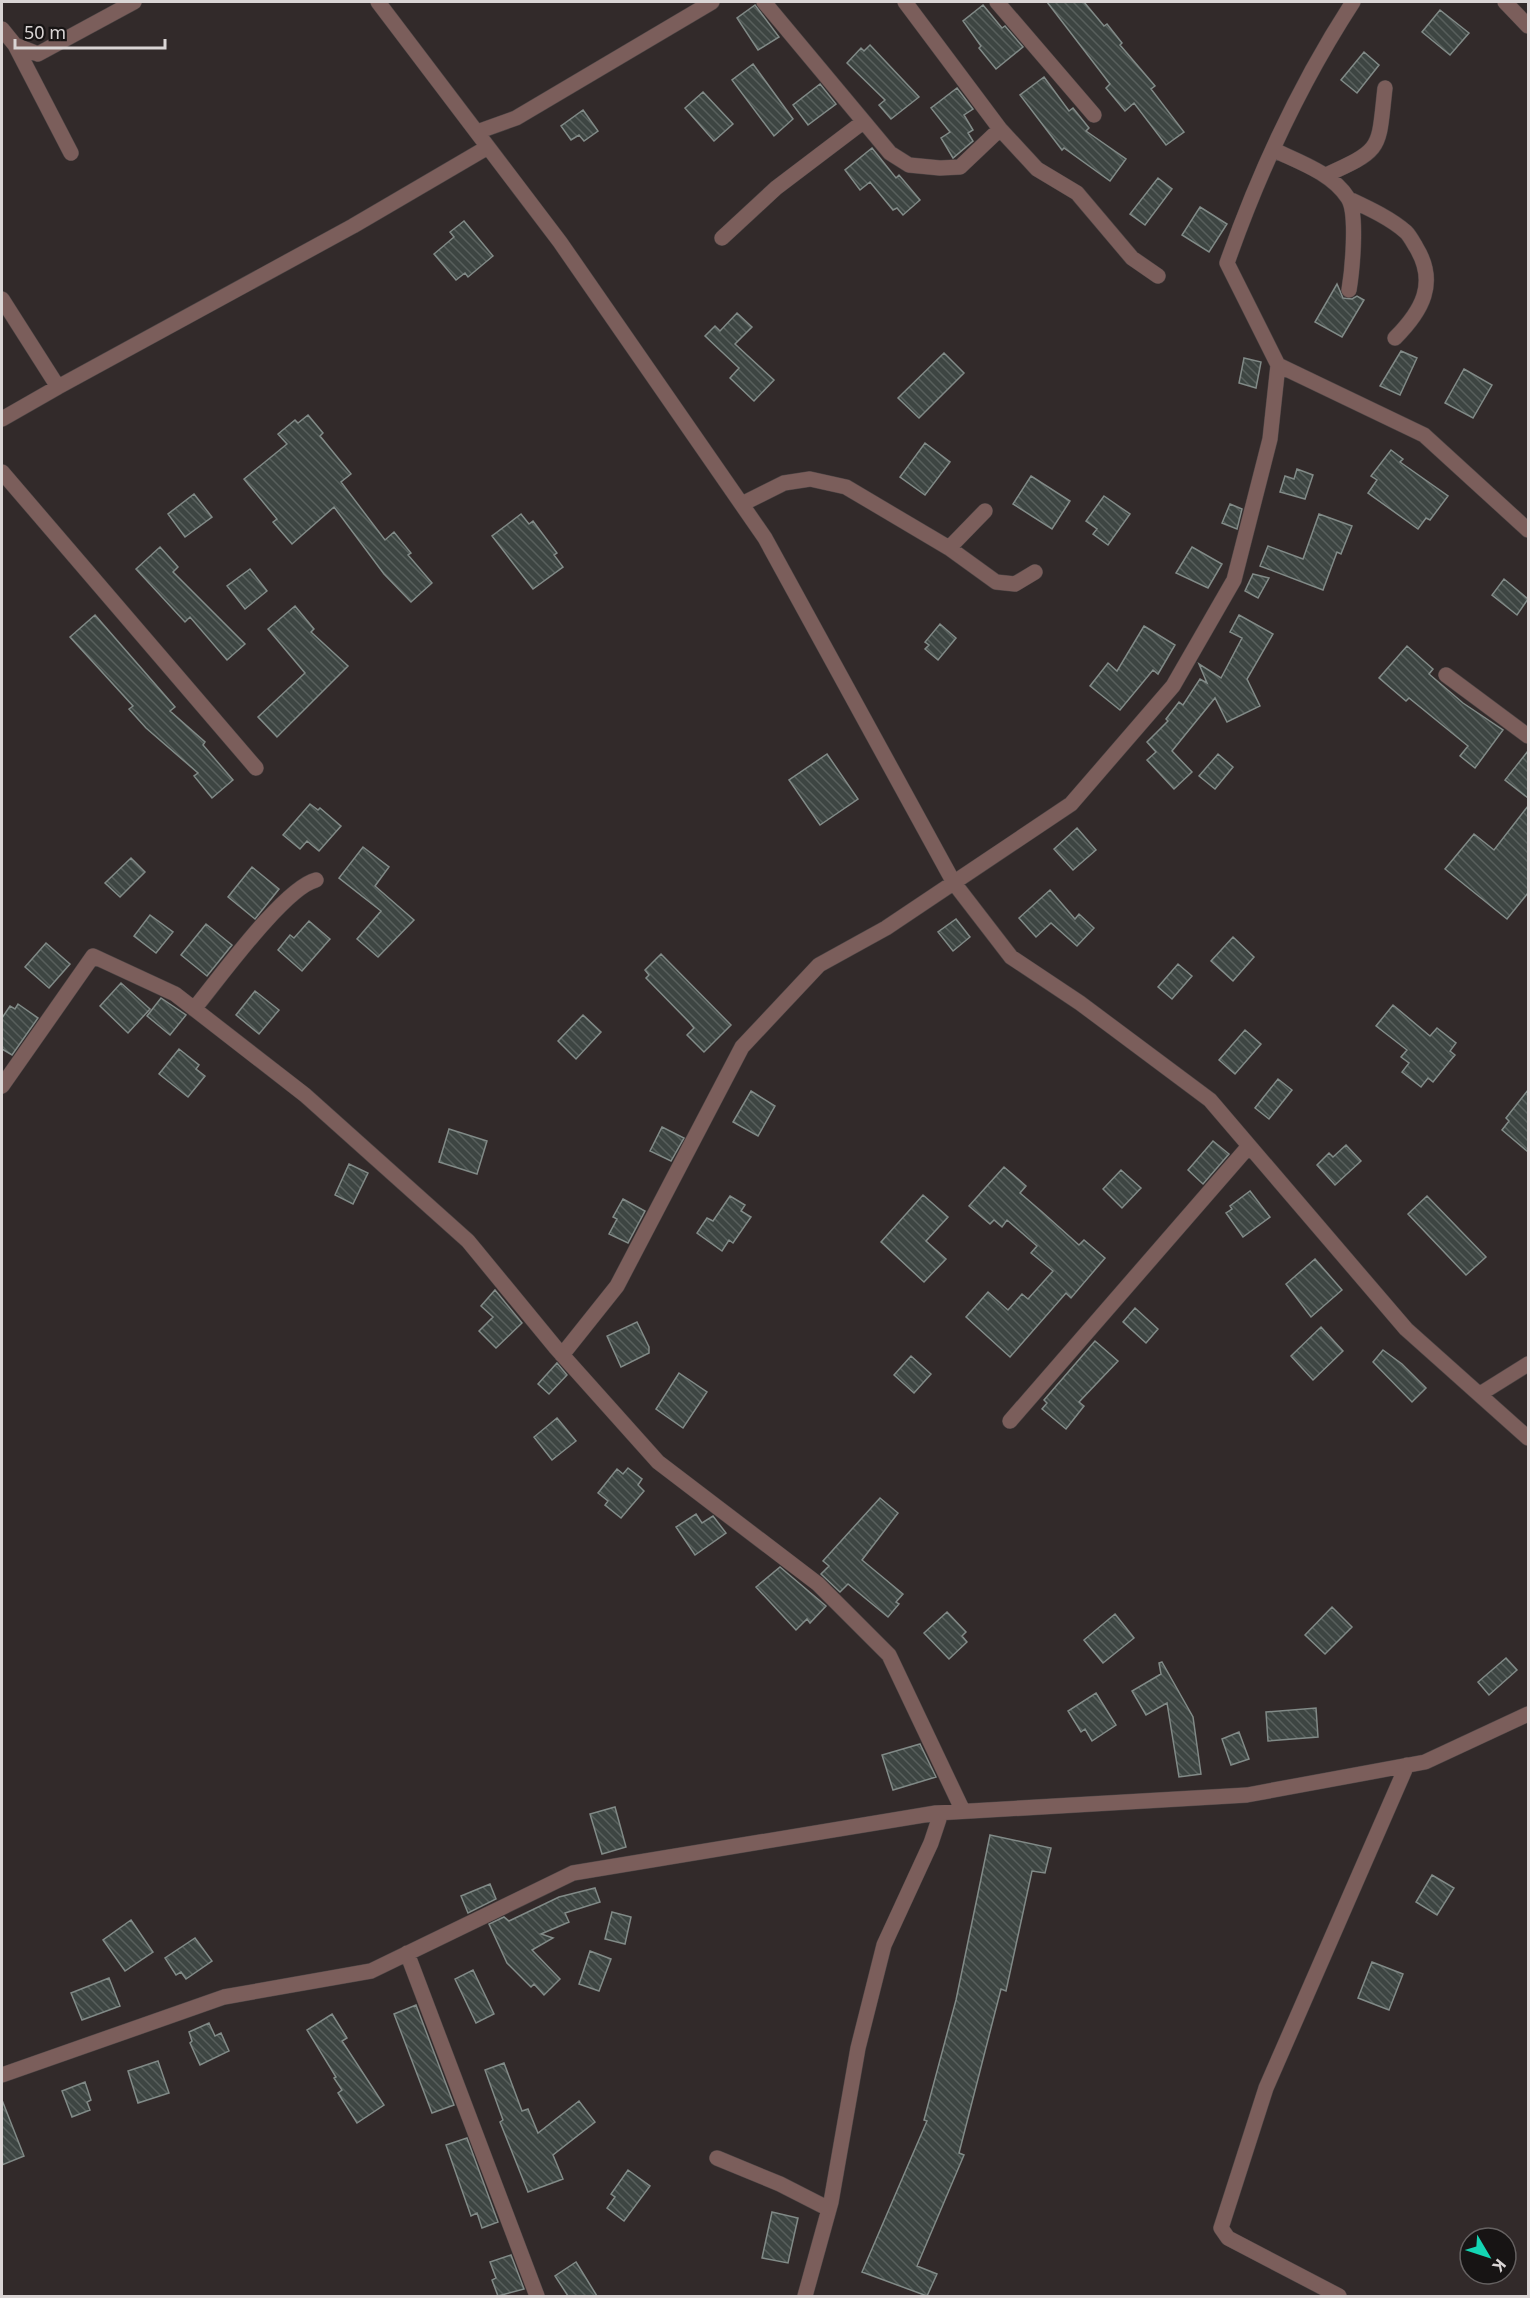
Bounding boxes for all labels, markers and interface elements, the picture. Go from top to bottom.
scale bar [15,12,165,50]
text: 50 m [24,20,66,44]
north arrow [1458,2226,1518,2286]
text: K [1488,2254,1512,2277]

